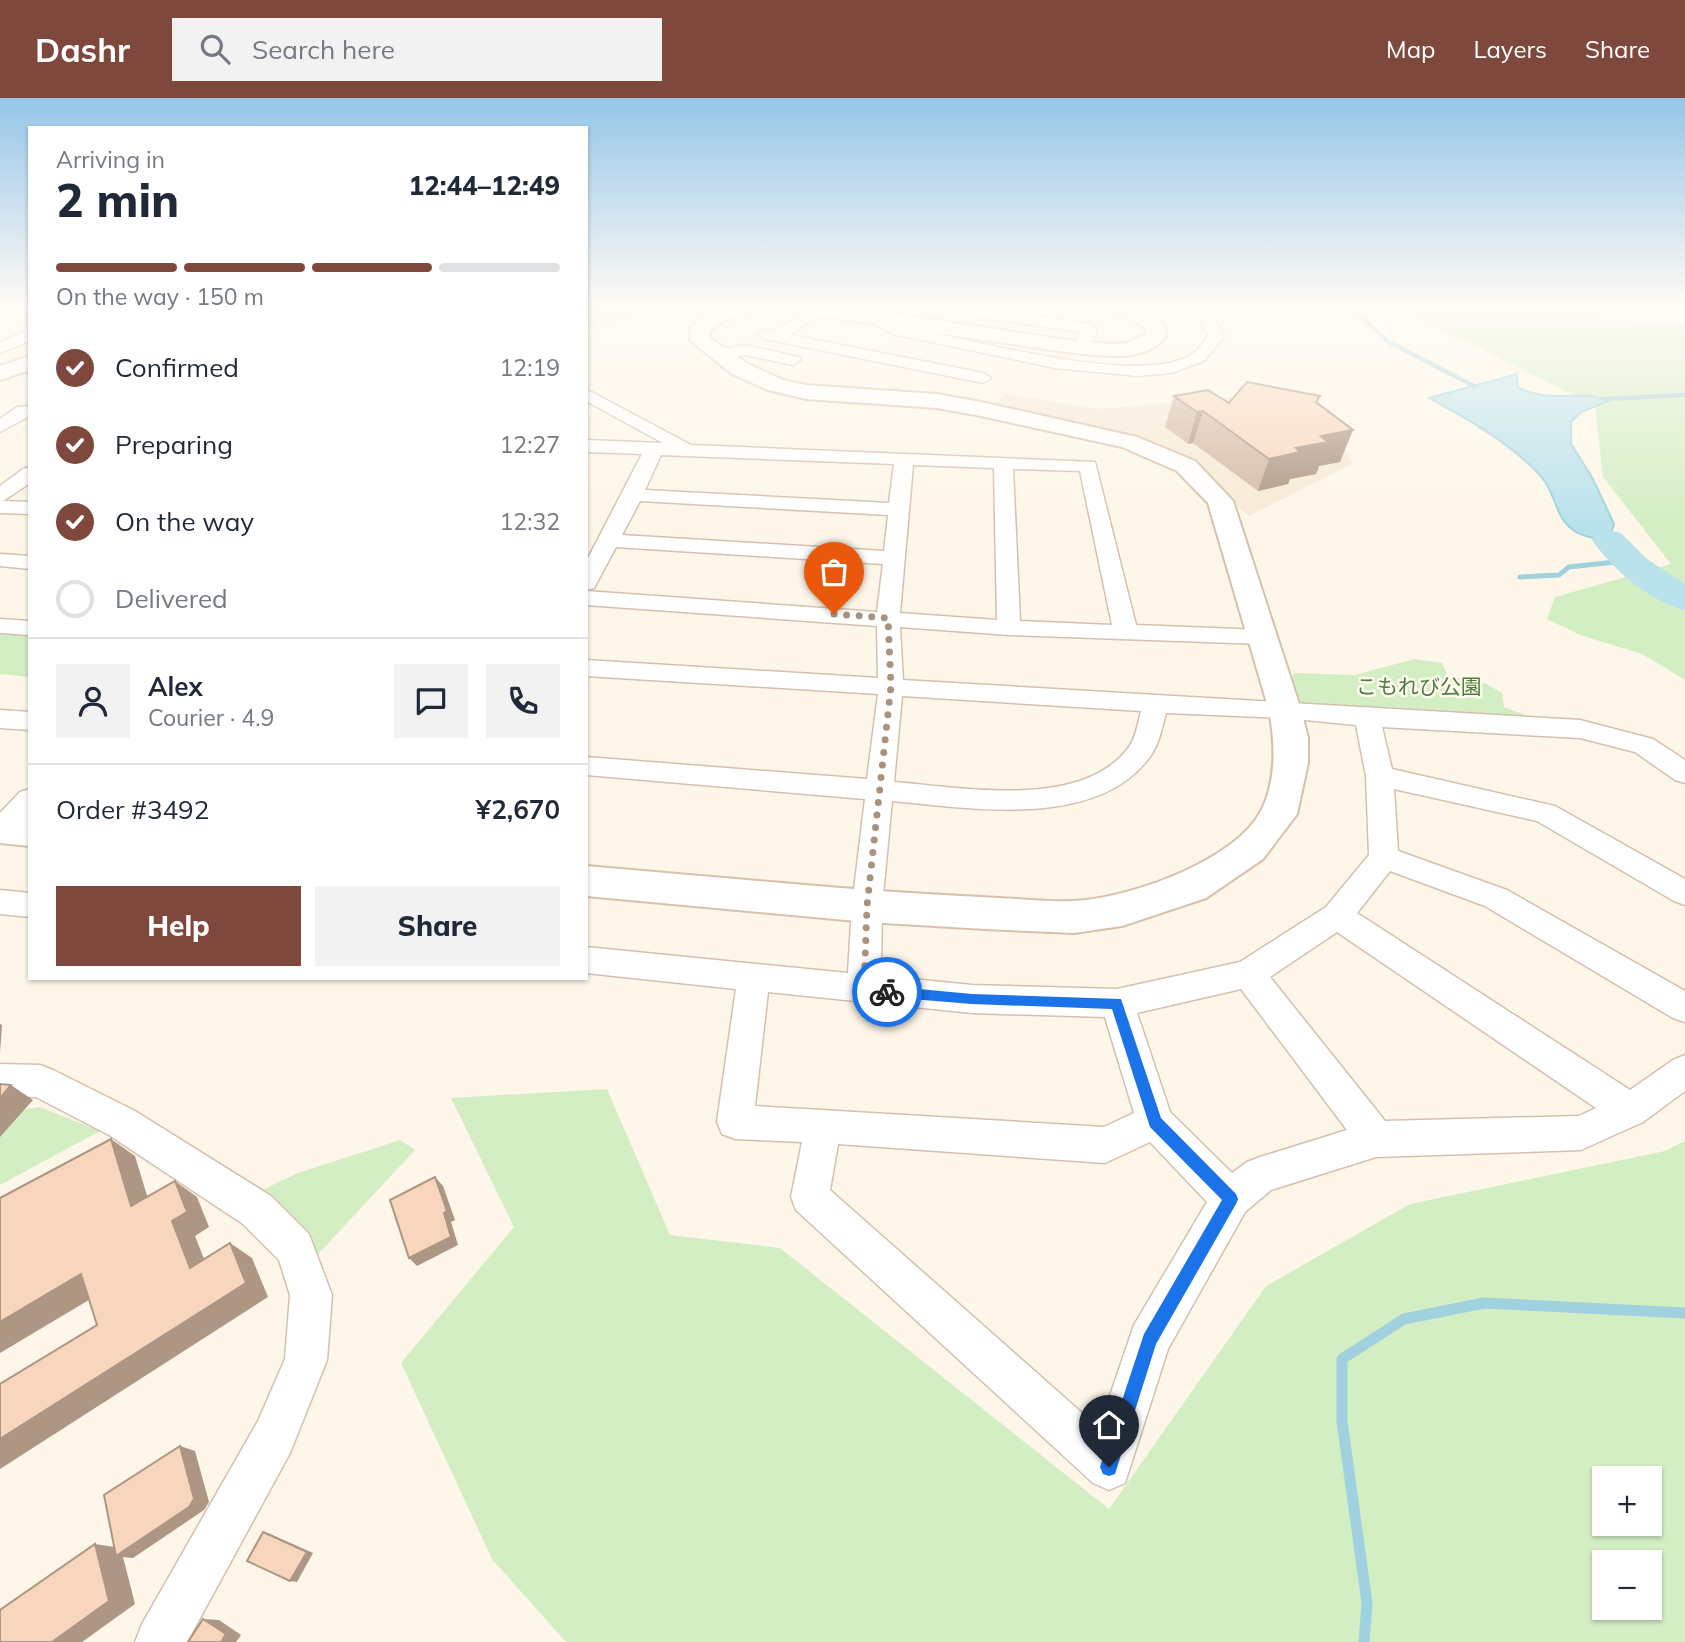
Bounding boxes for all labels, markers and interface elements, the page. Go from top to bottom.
search box [172,18,662,81]
text: Dashr [35,29,130,70]
icon: search [196,30,234,68]
text: Search here [252,33,395,66]
text: Map [1386,34,1435,64]
text: Layers [1473,34,1547,64]
text: Share [1585,34,1650,64]
text: Arriving in [56,145,165,174]
text: 12:44–12:49 [409,169,560,202]
text: 2 min [56,171,179,229]
text: On the way · 150 m [56,282,264,311]
icon: check [56,349,94,387]
text: Confirmed [115,351,239,384]
text: 12:19 [500,353,560,382]
icon: check [56,426,94,464]
text: Preparing [115,428,233,461]
text: 12:27 [500,430,560,459]
icon: check [56,503,94,541]
text: On the way [115,505,254,538]
text: 12:32 [500,507,560,536]
pin [804,542,864,614]
icon: bag [815,553,853,591]
text: Delivered [115,582,228,615]
button: person [56,664,130,738]
button: chat [394,664,468,738]
button: phone [486,664,560,738]
text: Alex [148,670,203,703]
park label: こもれび公園 [1356,673,1482,699]
text: Courier · 4.9 [148,703,274,732]
text: Order #3492 [56,793,209,826]
text: ¥2,670 [476,793,560,826]
button: Help [56,886,301,966]
button: Share [315,886,560,966]
courier [852,957,922,1027]
icon: bike [868,973,906,1011]
pin [1079,1395,1139,1467]
icon: home [1090,1406,1128,1444]
map controls [1592,1466,1662,1620]
button: + [1592,1466,1662,1536]
button: − [1592,1550,1662,1620]

